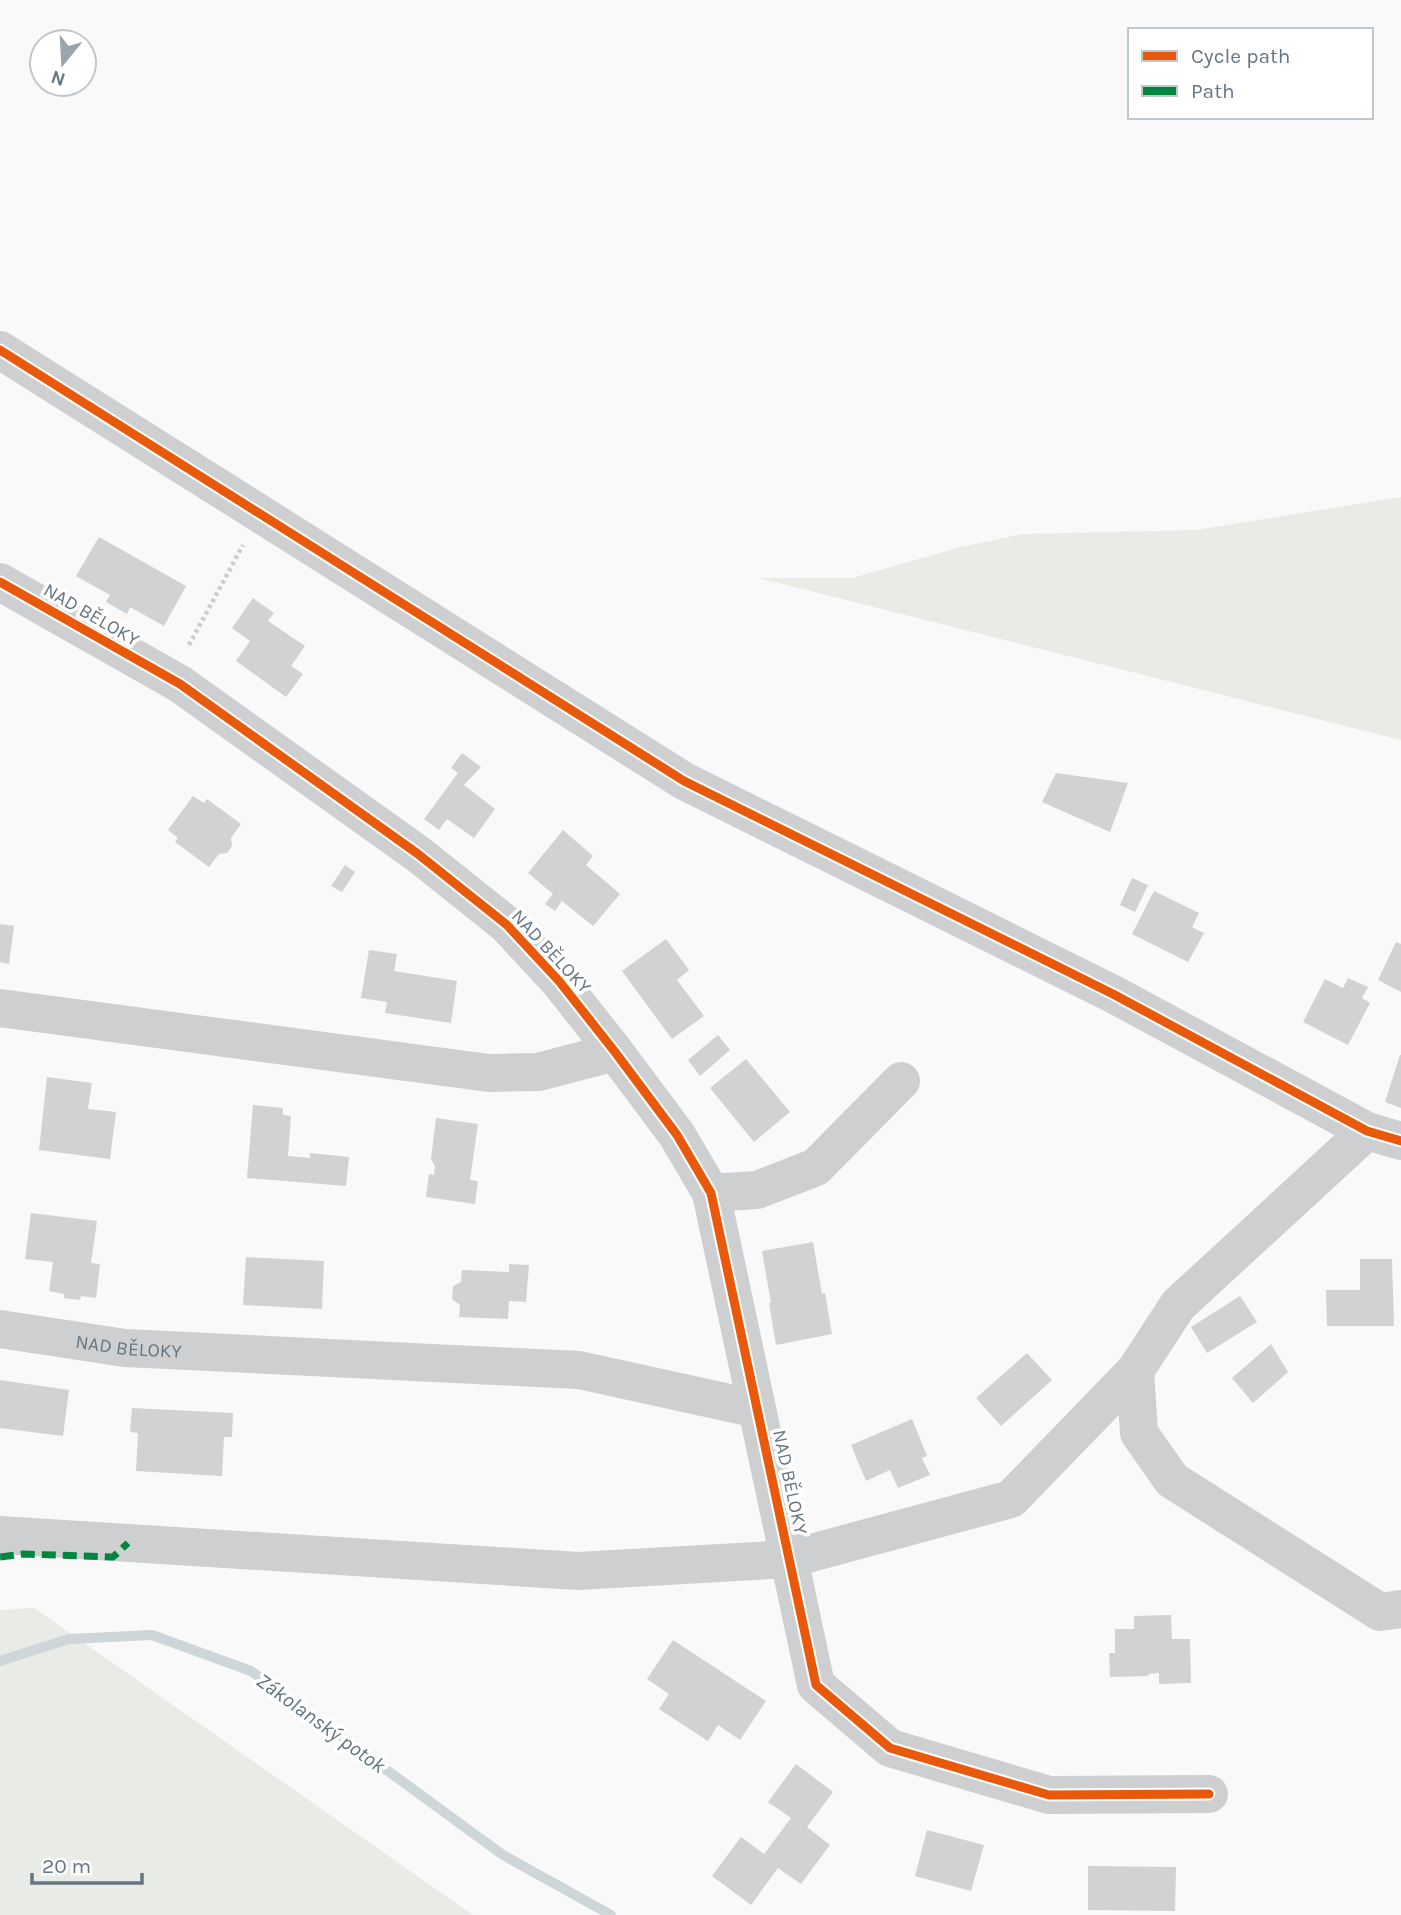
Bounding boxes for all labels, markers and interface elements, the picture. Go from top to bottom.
north arrow [28,28,98,98]
legend [1128,28,1373,119]
text: Cycle path [1191,44,1291,68]
text: N [48,66,68,91]
text: Path [1191,79,1235,103]
street label: NAD BĚLOKY [40,579,144,651]
street label: NAD BĚLOKY [507,905,596,999]
street label: NAD BĚLOKY [74,1331,183,1363]
street label: NAD BĚLOKY [768,1428,812,1537]
water label: Zákolanský potok [252,1668,390,1778]
scale bar [32,1842,142,1886]
text: 20 m [42,1854,91,1878]

